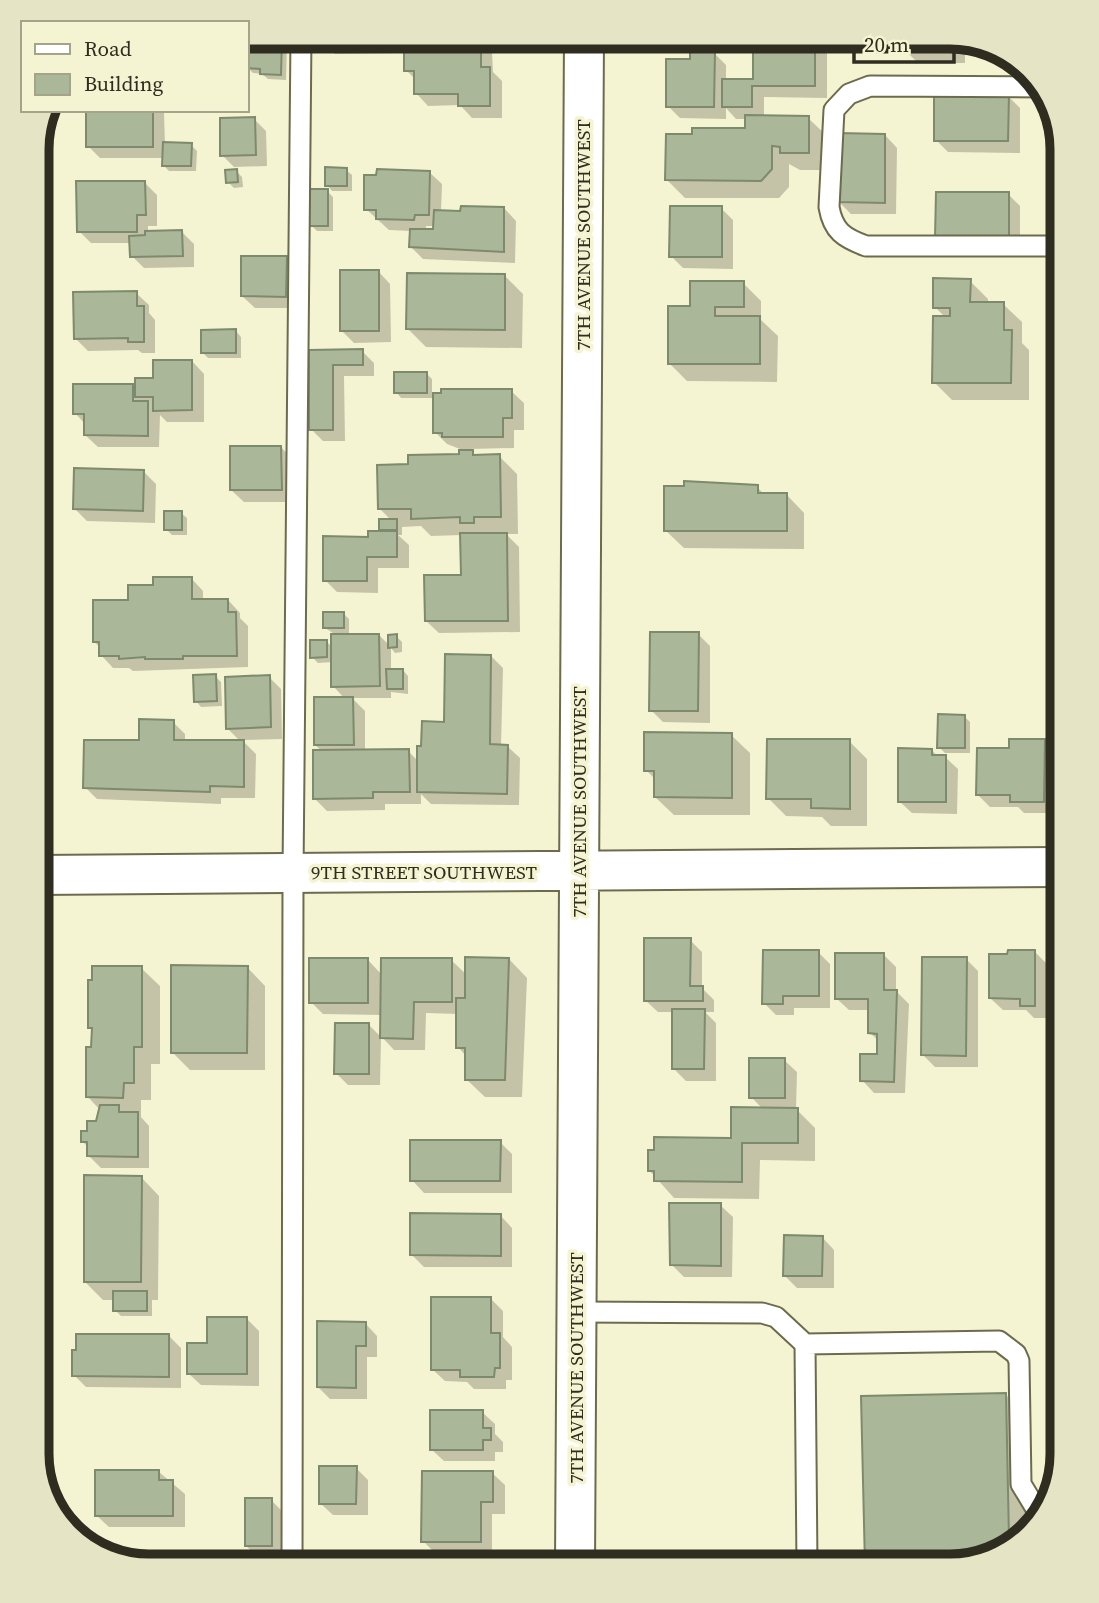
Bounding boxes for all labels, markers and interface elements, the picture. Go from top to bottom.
legend [21,21,248,112]
scale bar [854,21,954,65]
text: 20 m [864,30,909,59]
text: Road [84,34,132,63]
text: Building [84,69,163,98]
street label: 7TH AVENUE SOUTHWEST [570,119,596,351]
street label: 7TH AVENUE SOUTHWEST [566,686,592,918]
street label: 9TH STREET SOUTHWEST [311,859,537,885]
street label: 7TH AVENUE SOUTHWEST [563,1252,589,1484]

